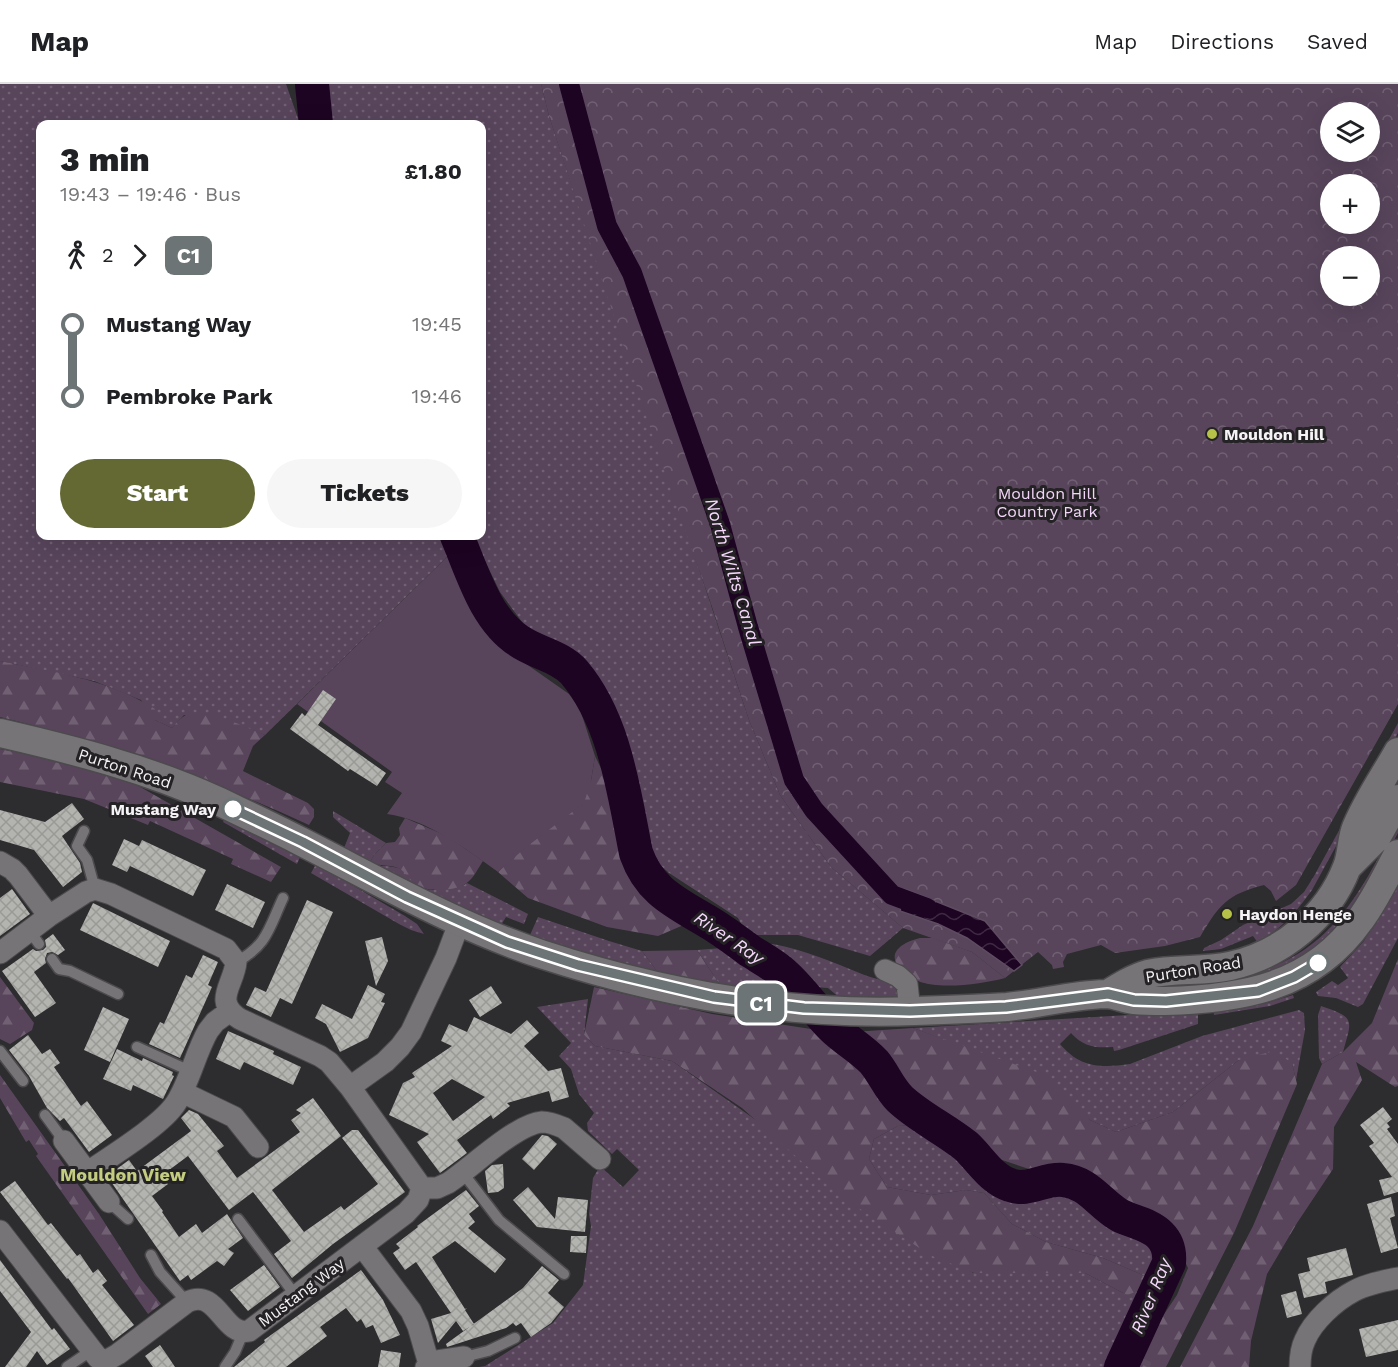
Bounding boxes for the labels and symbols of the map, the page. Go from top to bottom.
place label: Mouldon Hill [1224,425,1325,444]
marker: Mouldon Hill [1205,427,1219,441]
park label: Mouldon Hill Country Park [996,484,1098,521]
water label: North Wilts Canal [701,496,766,648]
street label: Purton Road [76,745,174,792]
marker: Mustang Way [222,798,244,820]
place label: Mustang Way [110,800,217,819]
place label: Haydon Henge [1239,905,1352,924]
water label: River Ray [690,907,770,970]
marker: Haydon Henge [1220,907,1234,921]
unlabelled marker [1307,952,1329,974]
street label: Purton Road [1144,953,1242,986]
line badge: C1 [734,984,788,1022]
district label: Mouldon View [60,1164,187,1185]
street label: Mustang Way [255,1253,349,1331]
water label: River Ray [1126,1253,1176,1337]

